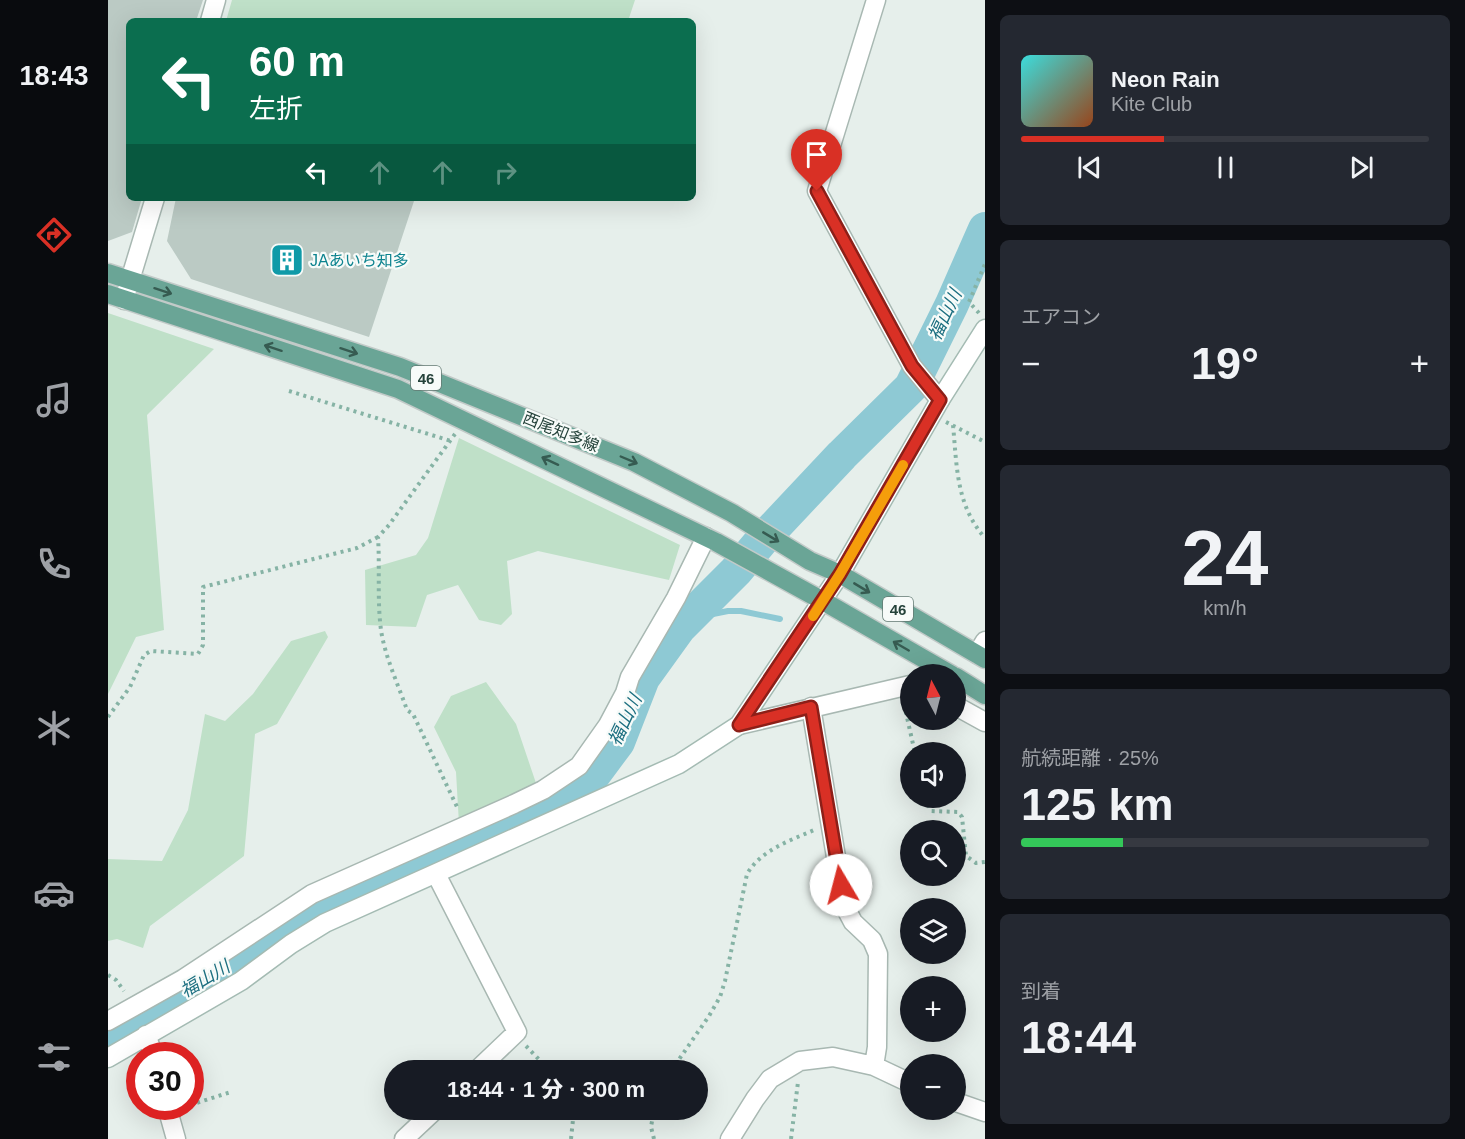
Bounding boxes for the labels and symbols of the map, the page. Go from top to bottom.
pin [791,129,842,191]
building icon: JAあいち知多 [269,242,305,278]
place label: JAあいち知多 [310,252,409,269]
water label: 福山川 [925,284,966,344]
one-way arrow [153,286,172,297]
one-way arrow [264,342,283,353]
one-way arrow [339,346,358,357]
road number: 46 [411,366,441,390]
street label: 西尾知多線 [521,409,601,455]
one-way arrow [619,454,637,466]
one-way arrow [541,455,559,467]
one-way arrow [762,531,779,543]
one-way arrow [853,582,870,594]
road number: 46 [883,597,913,621]
one-way arrow [893,639,910,651]
north arrow [900,664,966,730]
water label: 福山川 [605,689,646,749]
position arrow [809,853,873,917]
water label: 福山川 [177,955,235,1001]
speed limit sign: 30 [126,1042,204,1120]

